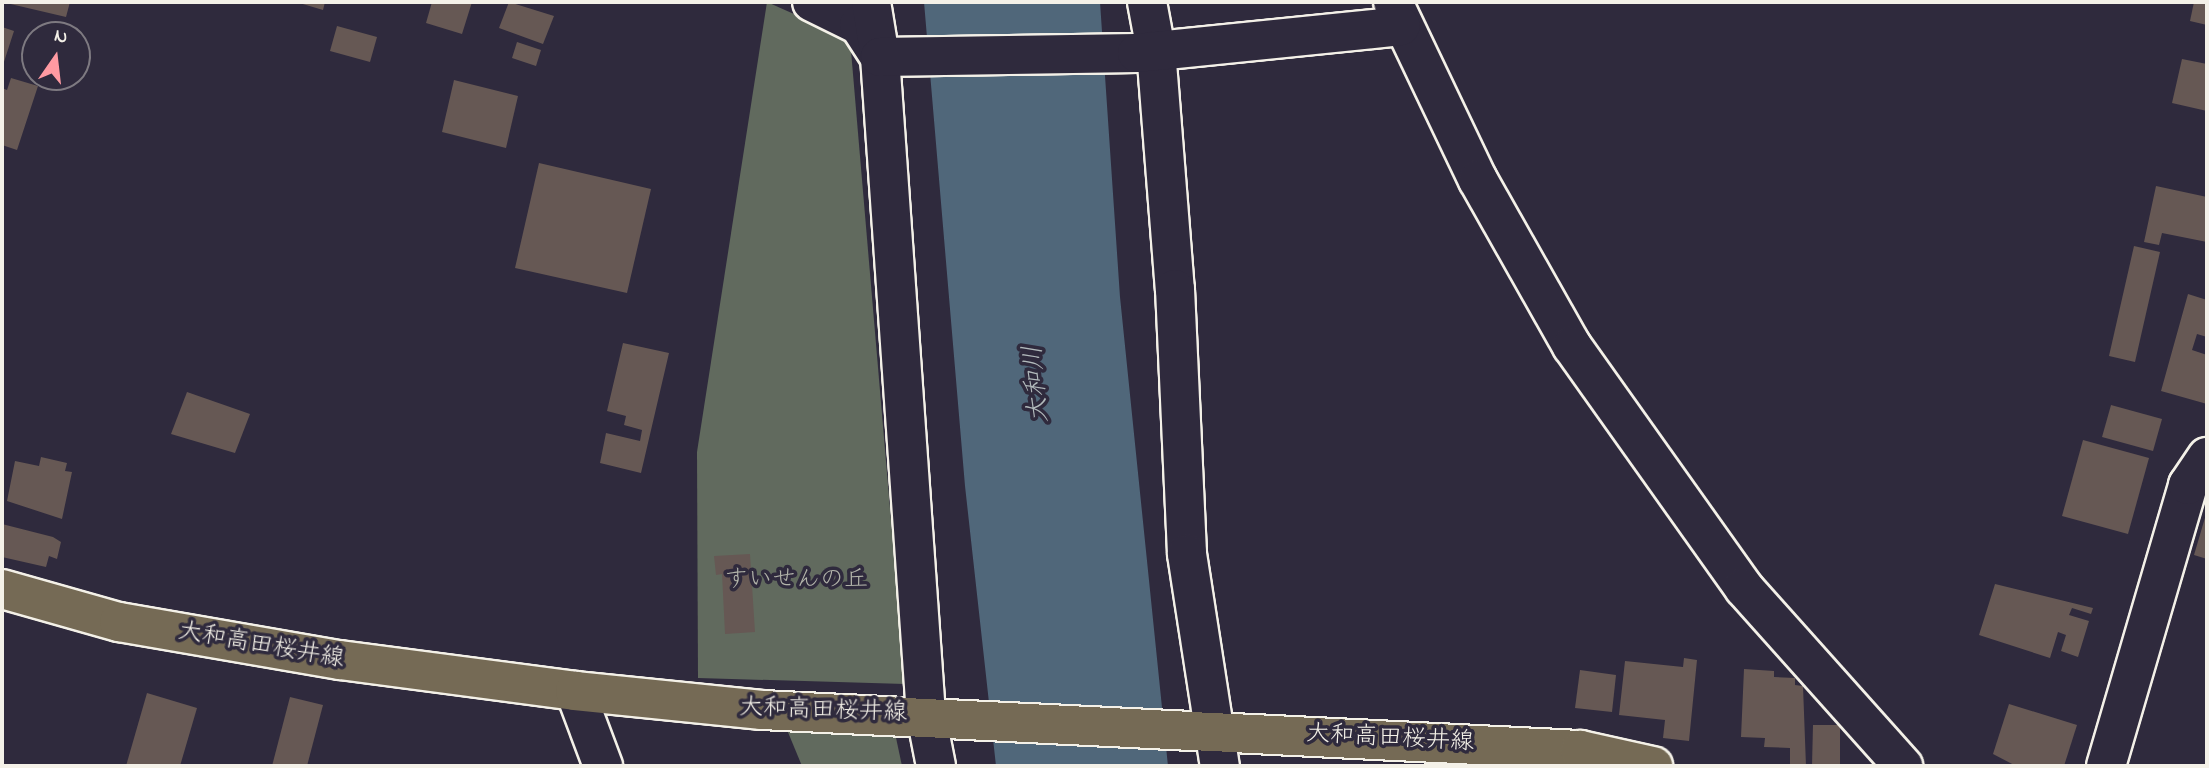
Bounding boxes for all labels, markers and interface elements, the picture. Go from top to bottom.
north arrow [21,21,91,91]
text: N [51,22,70,52]
water label: 大和川 [1019,344,1057,424]
park label: すいせんの丘 [724,567,868,595]
street label: 大和高田桜井線 [176,617,346,675]
street label: 大和高田桜井線 [739,694,907,728]
street label: 大和高田桜井線 [1305,720,1475,758]

